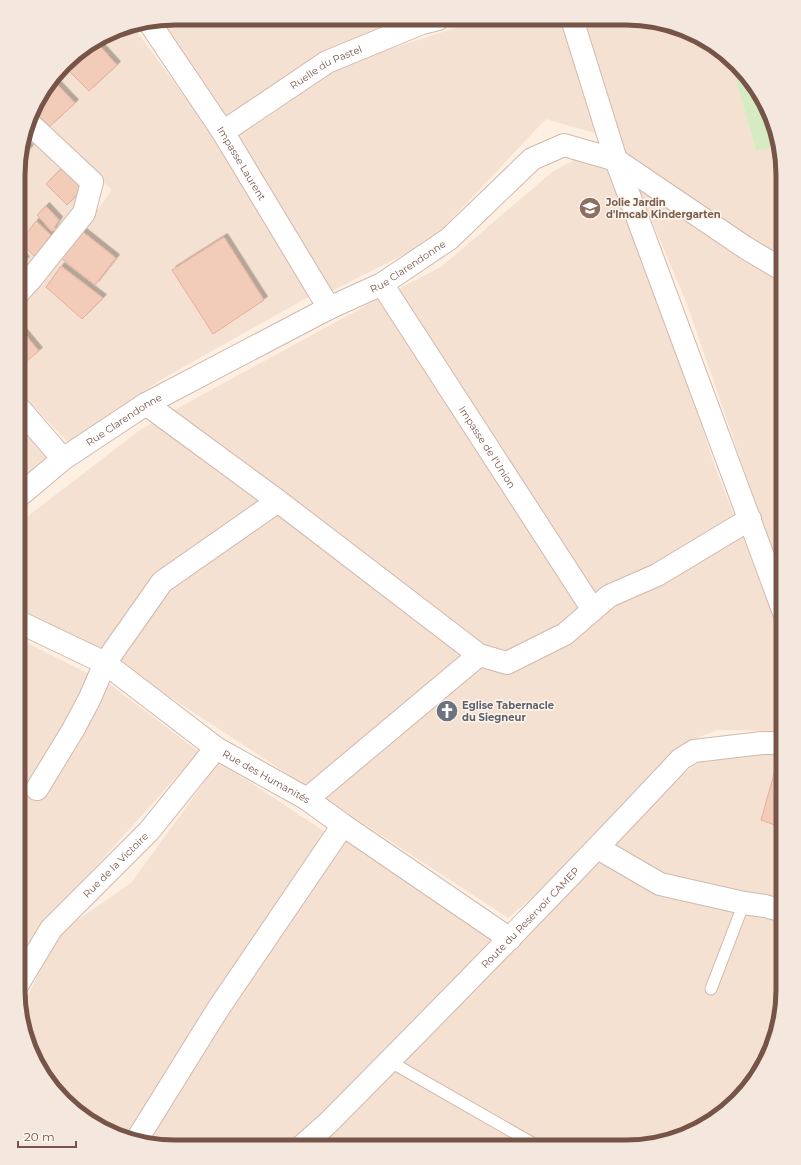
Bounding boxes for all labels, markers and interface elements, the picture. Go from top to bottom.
street label: Ruelle du Pastel [287,42,364,92]
street label: Impasse Laurent [214,124,269,203]
school or university icon: Jolie Jardin d'Imcab Kindergarten [577,195,603,221]
place label: Jolie Jardin d'Imcab Kindergarten [605,196,721,221]
street label: Rue Clarendonne [368,237,448,296]
street label: Rue Clarendonne [84,391,164,449]
street label: Impasse de l'Union [456,404,518,491]
church icon: Eglise Tabernacle du Siegneur [434,698,460,724]
place label: Eglise Tabernacle du Siegneur [462,699,554,724]
street label: Rue des Humanités [220,747,313,806]
street label: Rue de la Victoire [80,830,151,901]
street label: Route du Reservoir CAMEP [478,864,582,971]
scale bar [18,1123,76,1149]
text: 20 m [24,1129,55,1144]

